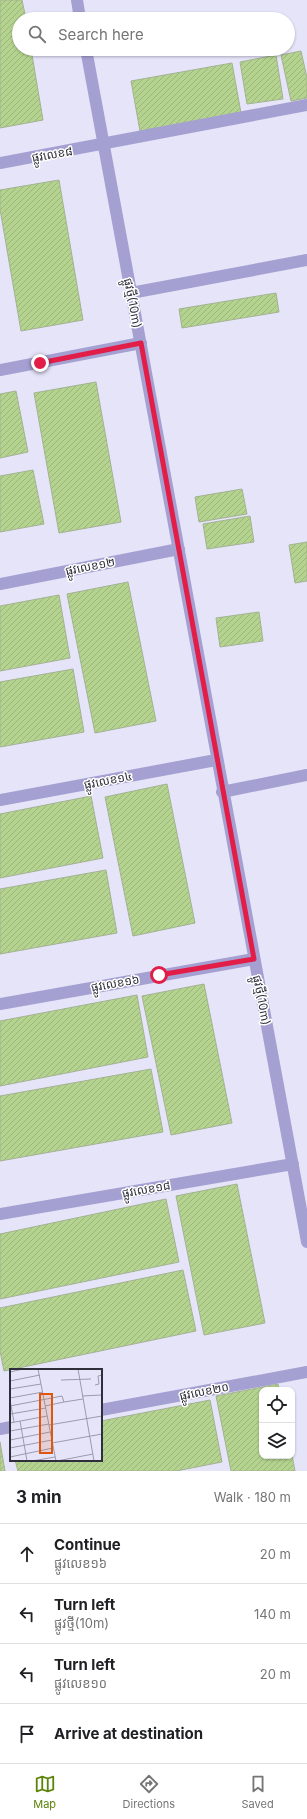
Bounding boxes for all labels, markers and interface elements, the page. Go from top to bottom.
search box [12,12,295,56]
icon: search [26,23,48,45]
text: Search here [58,25,144,44]
street label: ផ្លូវលេខ៨ [30,143,74,168]
street label: ផ្លូវថ្មី(10m) [117,277,145,330]
route end [31,354,49,372]
street label: ផ្លូវលេខ១២ [64,554,117,582]
street label: ផ្លូវលេខ១៤ [83,768,134,796]
route start [150,966,168,984]
street label: ផ្លូវលេខ១៦ [90,971,141,998]
street label: ផ្លូវថ្មី(10m) [246,974,274,1027]
street label: ផ្លូវលេខ១៨ [121,1177,172,1204]
inset map [10,1369,102,1461]
street label: ផ្លូវលេខ២០ [178,1379,231,1407]
map controls [259,1387,295,1459]
button: locate [259,1387,295,1423]
button: layers [259,1423,295,1459]
text: 3 min [16,1487,62,1507]
text: Walk · 180 m [214,1489,291,1505]
text: Continue [54,1535,121,1554]
icon: ahead [16,1543,38,1565]
text: 20 m [260,1546,291,1562]
text: ផ្លូវលេខ១៦ [54,1555,107,1571]
text: Turn left [54,1595,115,1614]
icon: left [16,1603,38,1625]
text: 140 m [254,1606,291,1622]
text: ផ្លូវថ្មី(10m) [54,1615,109,1631]
text: Turn left [54,1655,115,1674]
icon: left [16,1663,38,1685]
text: 20 m [260,1666,291,1682]
text: ផ្លូវលេខ១០ [54,1675,107,1691]
icon: arrive [16,1723,38,1745]
text: Arrive at destination [54,1724,203,1743]
tab: Map [33,1773,56,1811]
tab: Directions [123,1773,175,1811]
tab: Saved [242,1773,274,1811]

